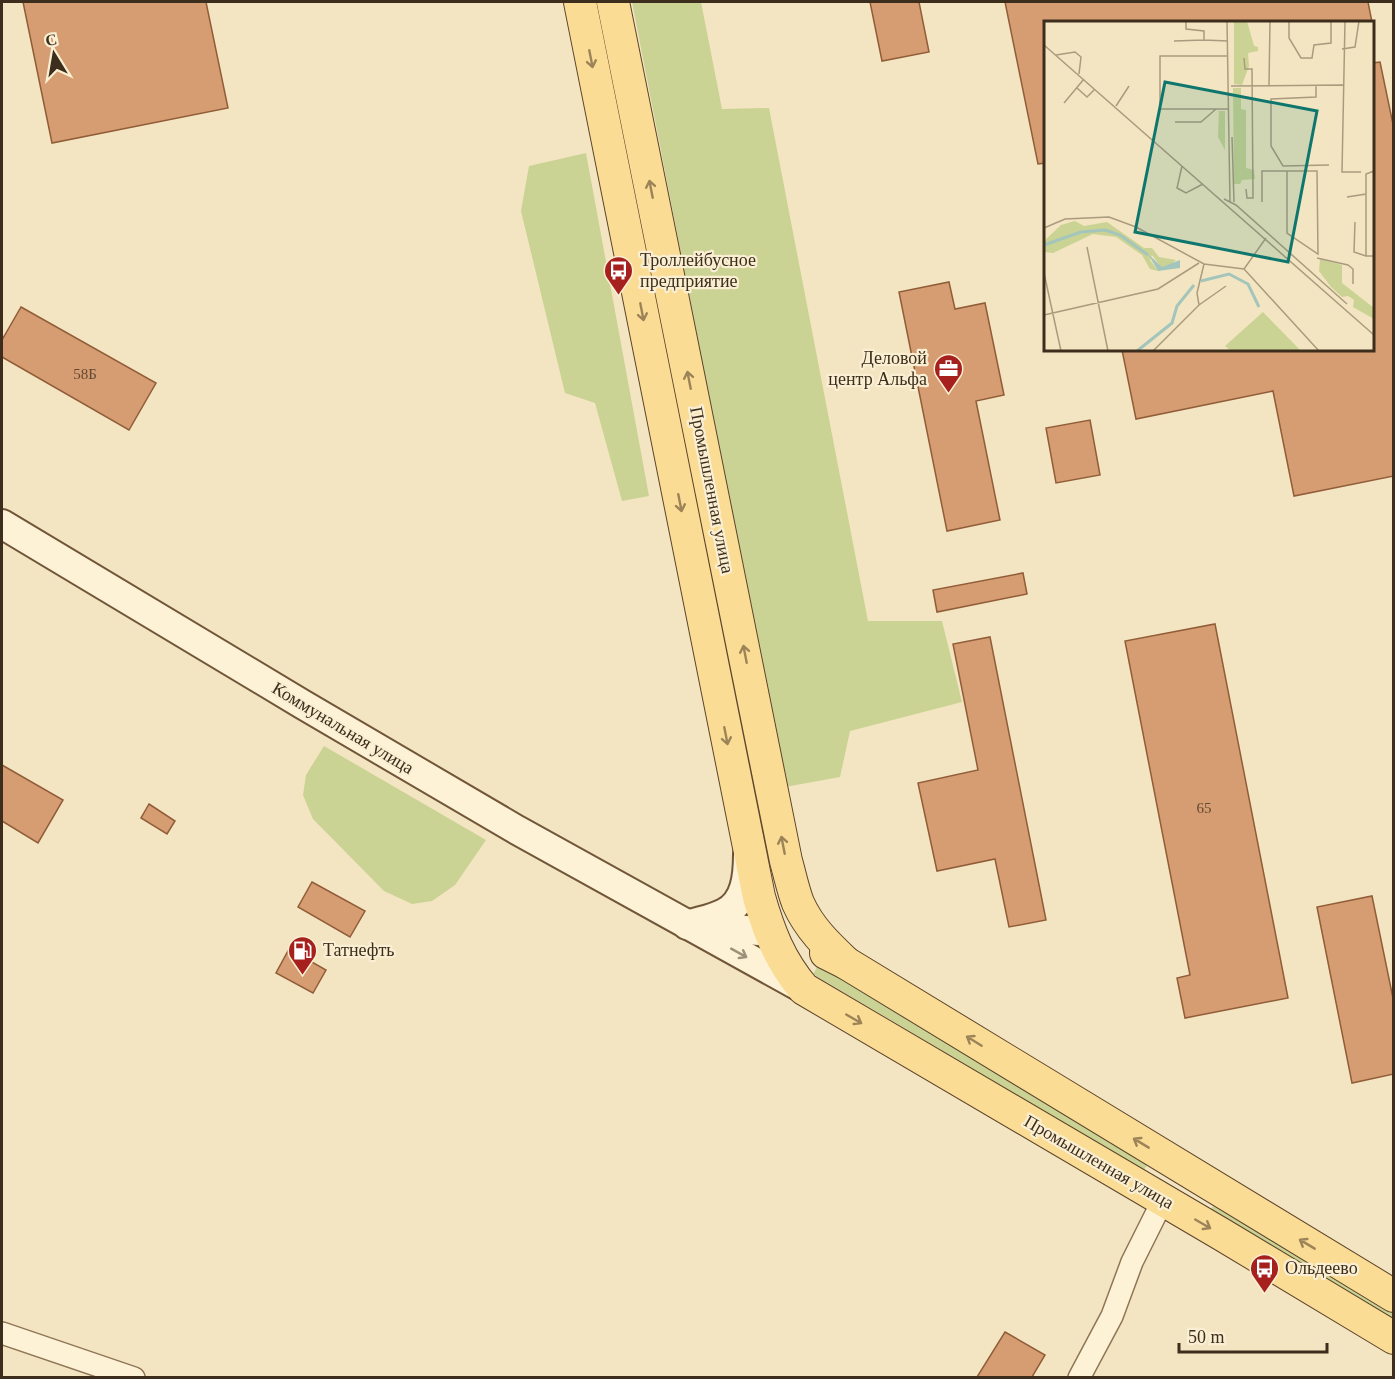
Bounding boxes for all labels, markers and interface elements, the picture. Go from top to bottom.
inset map [1044,21,1374,351]
north arrow [24,24,84,84]
text: С [44,30,59,49]
one-way arrow [586,49,597,68]
one-way arrow [645,180,656,199]
place label: Троллейбусное предприятие [640,250,756,291]
bus stop icon: Троллейбусное предприятие [603,254,635,296]
one-way arrow [637,301,648,321]
place label: Деловой центр Альфа [828,348,927,389]
office icon: Деловой центр Альфа [932,352,964,394]
house number: 58Б [73,366,97,382]
one-way arrow [683,371,694,391]
street label: Промышленная улица [686,405,738,575]
one-way arrow [675,493,686,512]
one-way arrow [738,644,750,663]
street label: Коммунальная улица [269,678,417,778]
one-way arrow [721,725,732,745]
house number: 65 [1197,800,1212,816]
one-way arrow [777,836,788,855]
fuel station icon: Татнефть [286,934,318,976]
place label: Татнефть [323,940,395,960]
one-way arrow [729,948,747,959]
one-way arrow [845,1013,862,1025]
one-way arrow [966,1035,983,1047]
street label: Промышленная улица [1021,1111,1177,1213]
one-way arrow [1133,1137,1150,1149]
one-way arrow [1194,1218,1211,1230]
one-way arrow [1299,1238,1316,1250]
bus stop icon: Ольдеево [1248,1252,1280,1294]
place label: Ольдеево [1285,1258,1358,1278]
scale bar [1179,1316,1328,1354]
text: 50 m [1188,1327,1225,1347]

